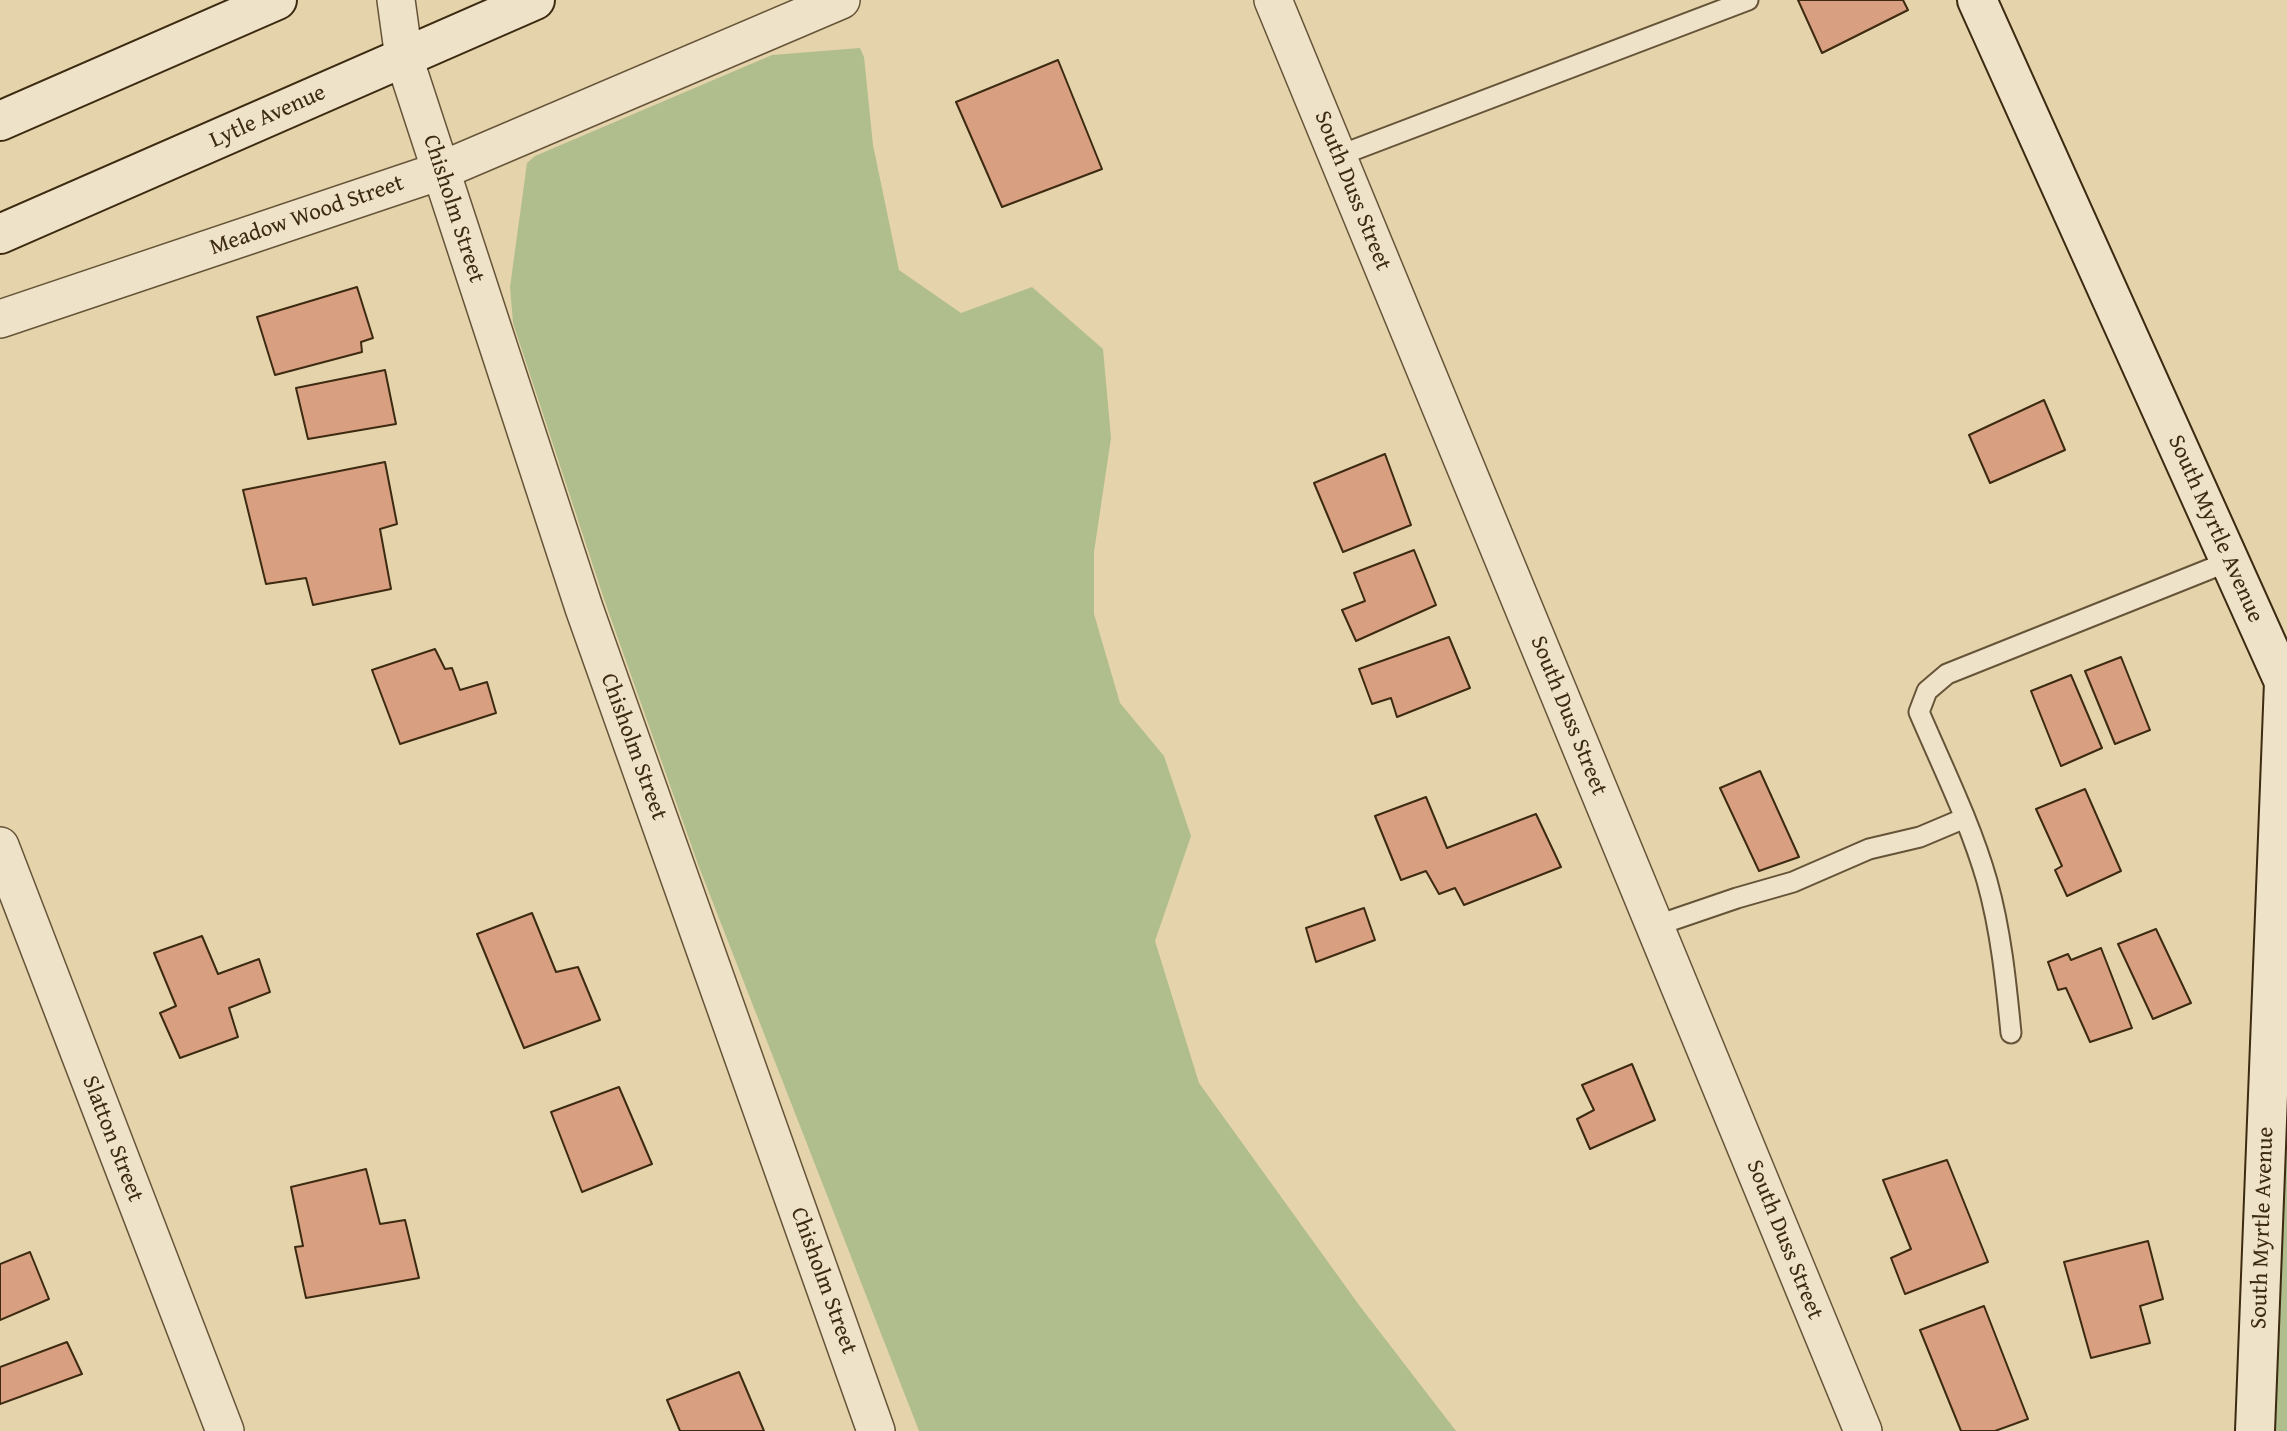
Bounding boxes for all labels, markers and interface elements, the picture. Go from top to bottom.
street label: Lytle Avenue [206,79,330,155]
street label: South Duss Street [1307,107,1397,275]
street label: Chisholm Street [416,131,490,287]
street label: Meadow Wood Street [206,170,408,262]
street label: South Myrtle Avenue [2161,431,2269,627]
street label: South Duss Street [1523,632,1613,800]
street label: Chisholm Street [594,670,672,824]
street label: Slatton Street [75,1072,149,1206]
street label: South Myrtle Avenue [2246,1126,2280,1330]
street label: South Duss Street [1739,1156,1829,1324]
street label: Chisholm Street [784,1204,862,1358]

